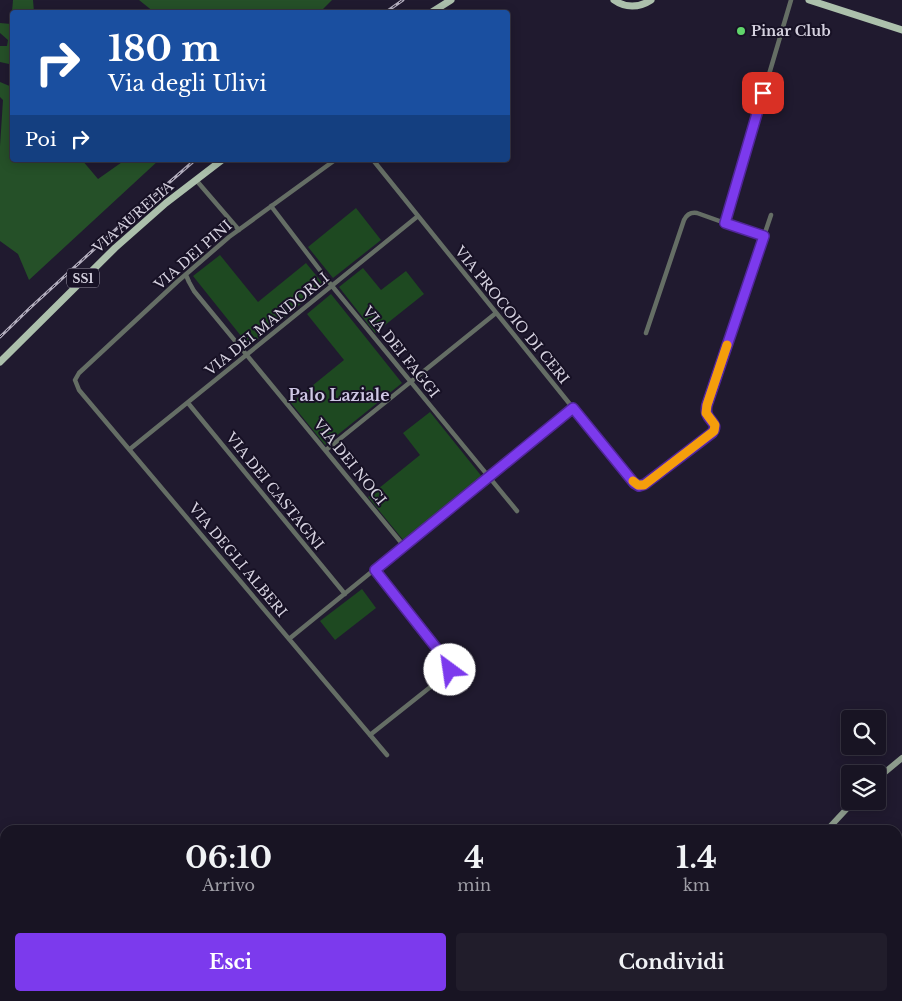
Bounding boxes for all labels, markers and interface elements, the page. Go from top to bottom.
place label: Pinar Club [751,22,831,40]
marker: Pinar Club [735,25,747,37]
text: 180 m [108,27,220,70]
icon: right [25,30,90,95]
text: Via degli Ulivi [108,70,267,97]
pin [742,72,784,114]
icon: arrive [749,79,777,107]
icon: right [66,125,94,153]
text: Poi [25,128,56,151]
street label: VIA AURELIA [88,177,177,258]
street label: VIA DEI PINI [150,216,236,294]
street label: VIA PROCOIO DI CERI [450,242,573,388]
road number: SS1 [67,268,99,288]
street label: VIA DEI MANDORLI [201,268,333,380]
street label: VIA DEI FAGGI [358,302,443,401]
district label: Palo Laziale [288,385,390,405]
street label: VIA DEI NOCI [309,414,390,509]
street label: VIA DEI CASTAGNI [222,428,328,553]
street label: VIA DEGLI ALBERI [184,498,291,621]
position arrow [423,643,475,695]
map controls [841,710,886,810]
button: search [841,710,886,755]
button: layers [841,765,886,810]
text: 06:10 [185,839,272,876]
text: 4 [464,839,484,876]
text: 1.4 [676,839,717,876]
text: Arrivo [202,875,255,895]
text: min [457,875,491,895]
text: km [683,875,710,895]
button: Esci [15,933,446,991]
button: Condividi [456,933,887,991]

